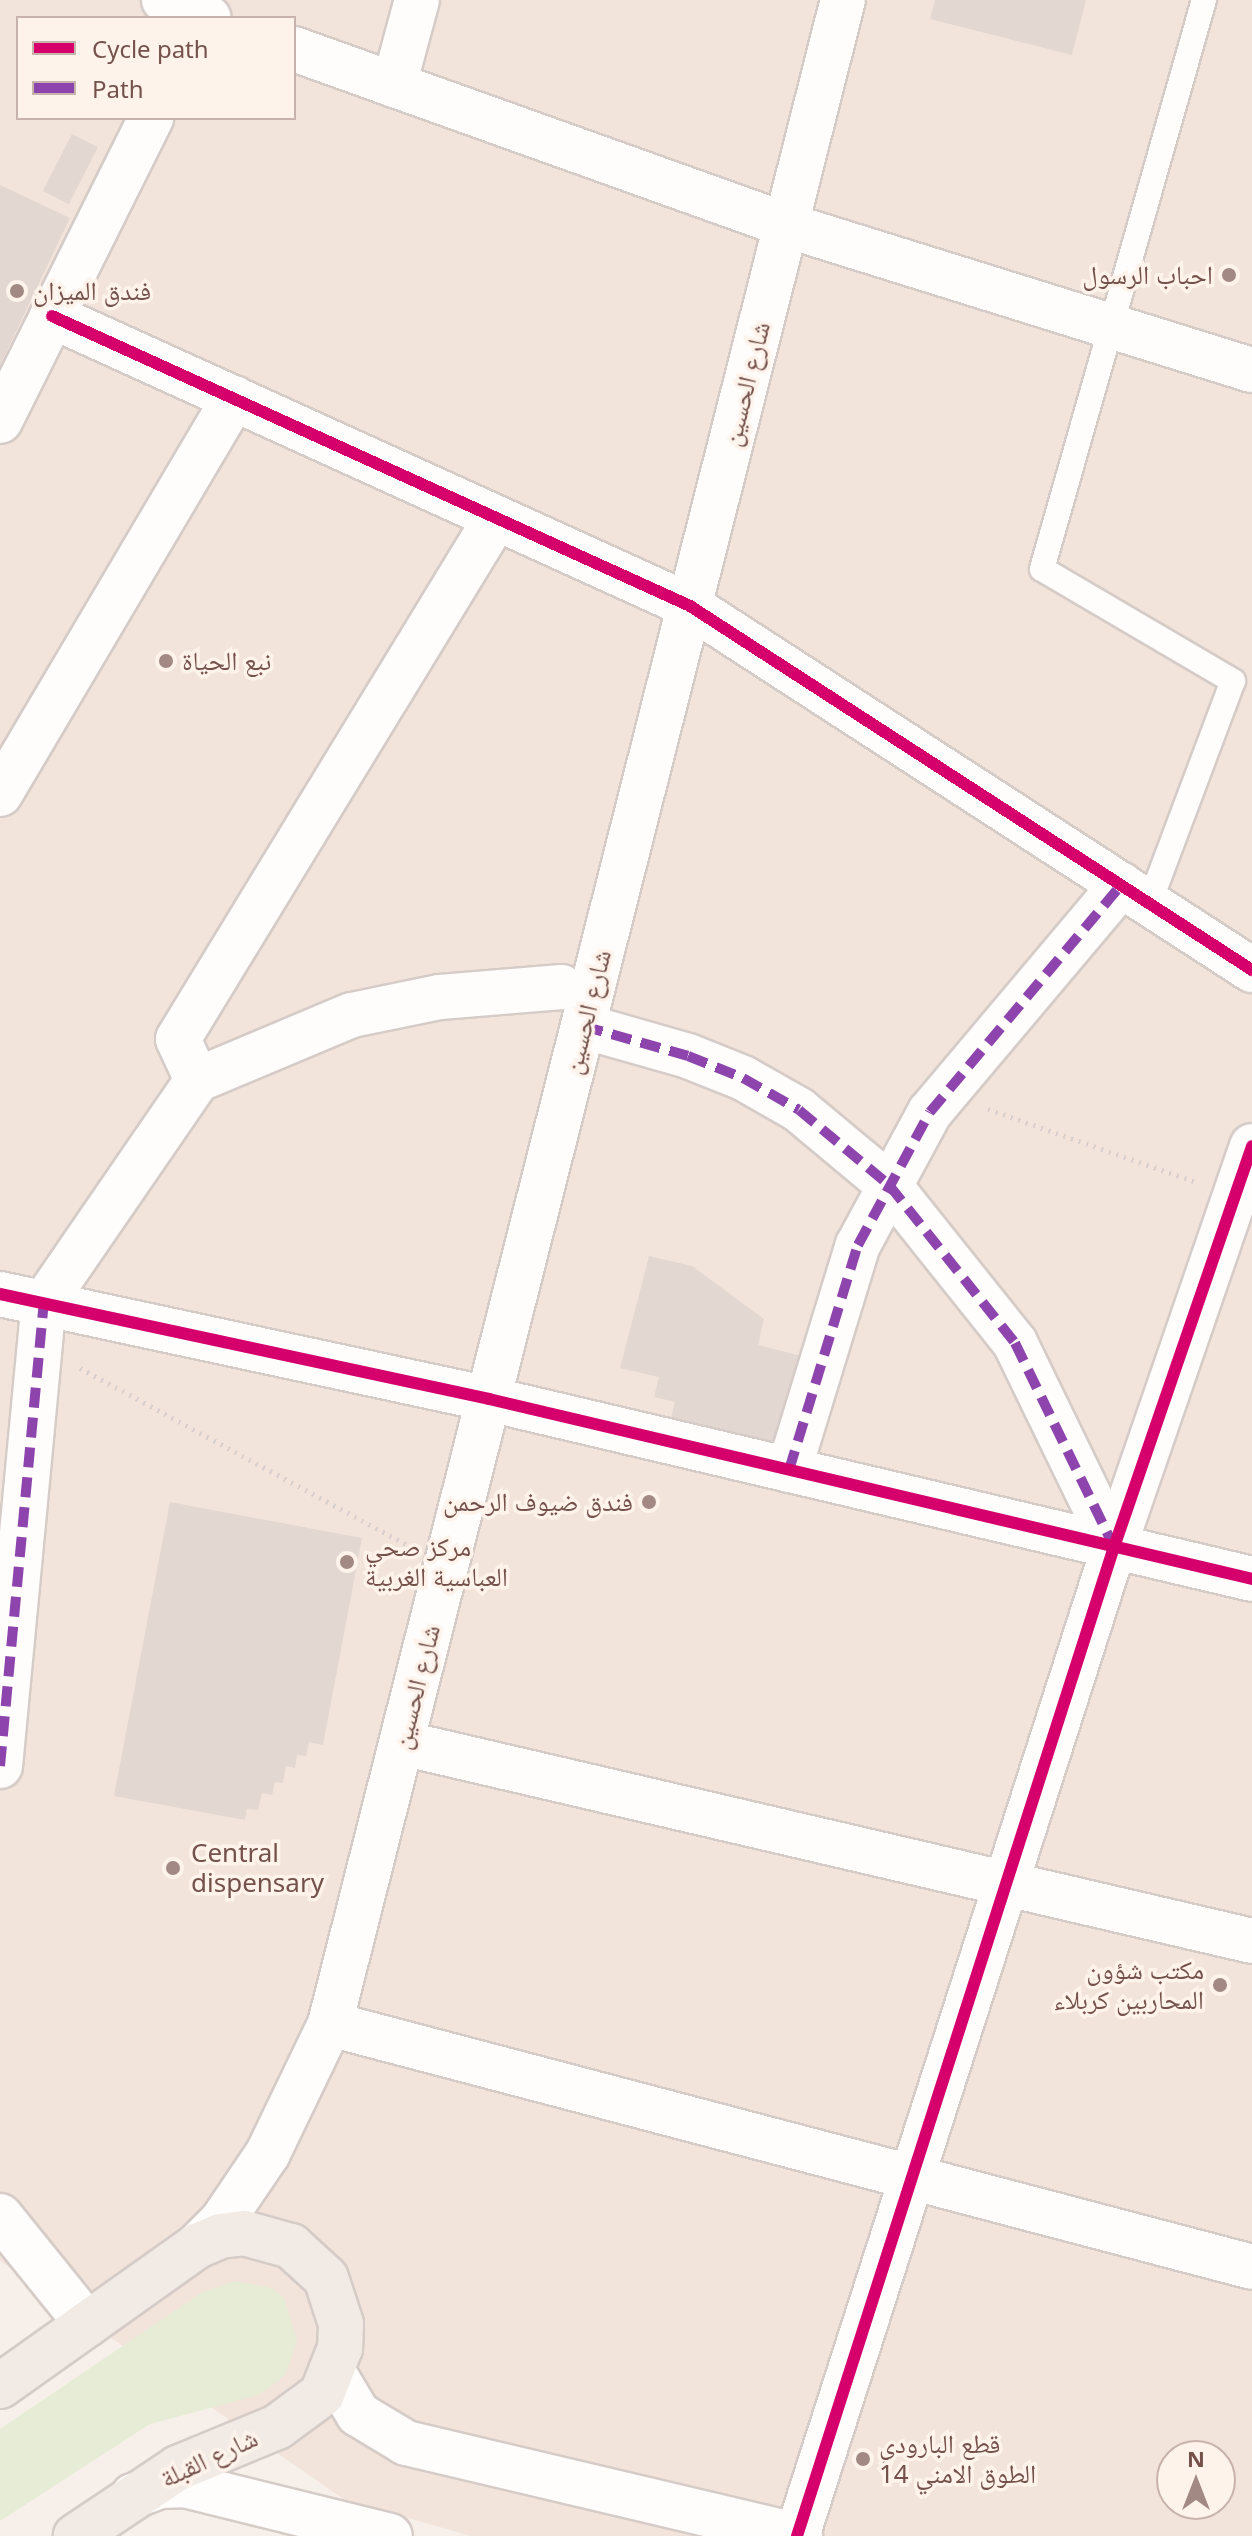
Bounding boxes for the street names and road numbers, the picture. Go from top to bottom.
street label: شارع الحسين [716,319,776,449]
street label: شارع الحسين [557,947,617,1077]
street label: شارع الحسين [386,1622,446,1752]
street label: شارع القبلة [155,2422,263,2494]

